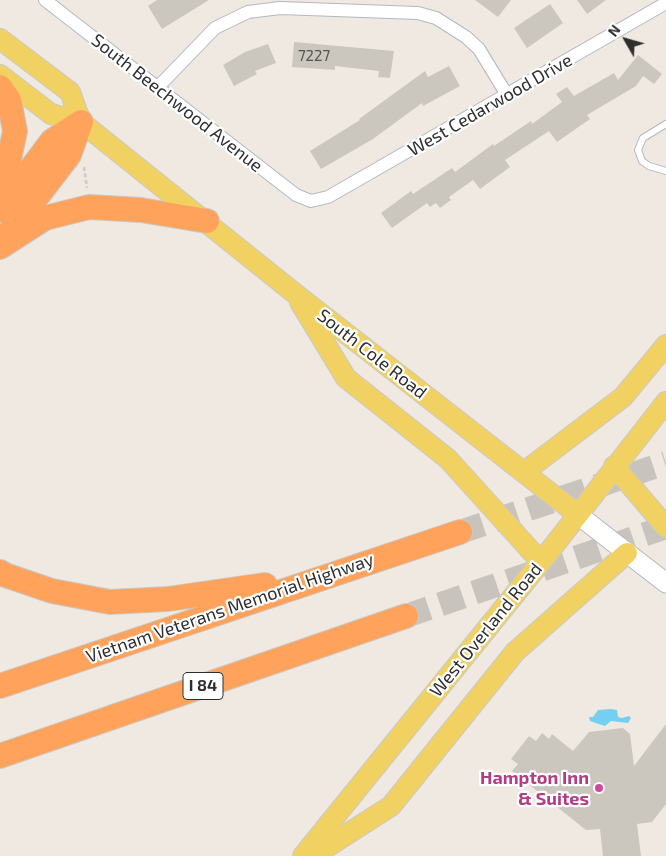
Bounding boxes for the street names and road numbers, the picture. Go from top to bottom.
street label: South Beechwood Avenue [87,29,267,177]
street label: West Cedarwood Drive [404,49,576,161]
street label: South Cole Road [313,305,431,403]
street label: Vietnam Veterans Memorial Highway [83,548,377,668]
street label: West Overland Road [425,559,547,701]
road number: I 84 [183,672,223,699]

